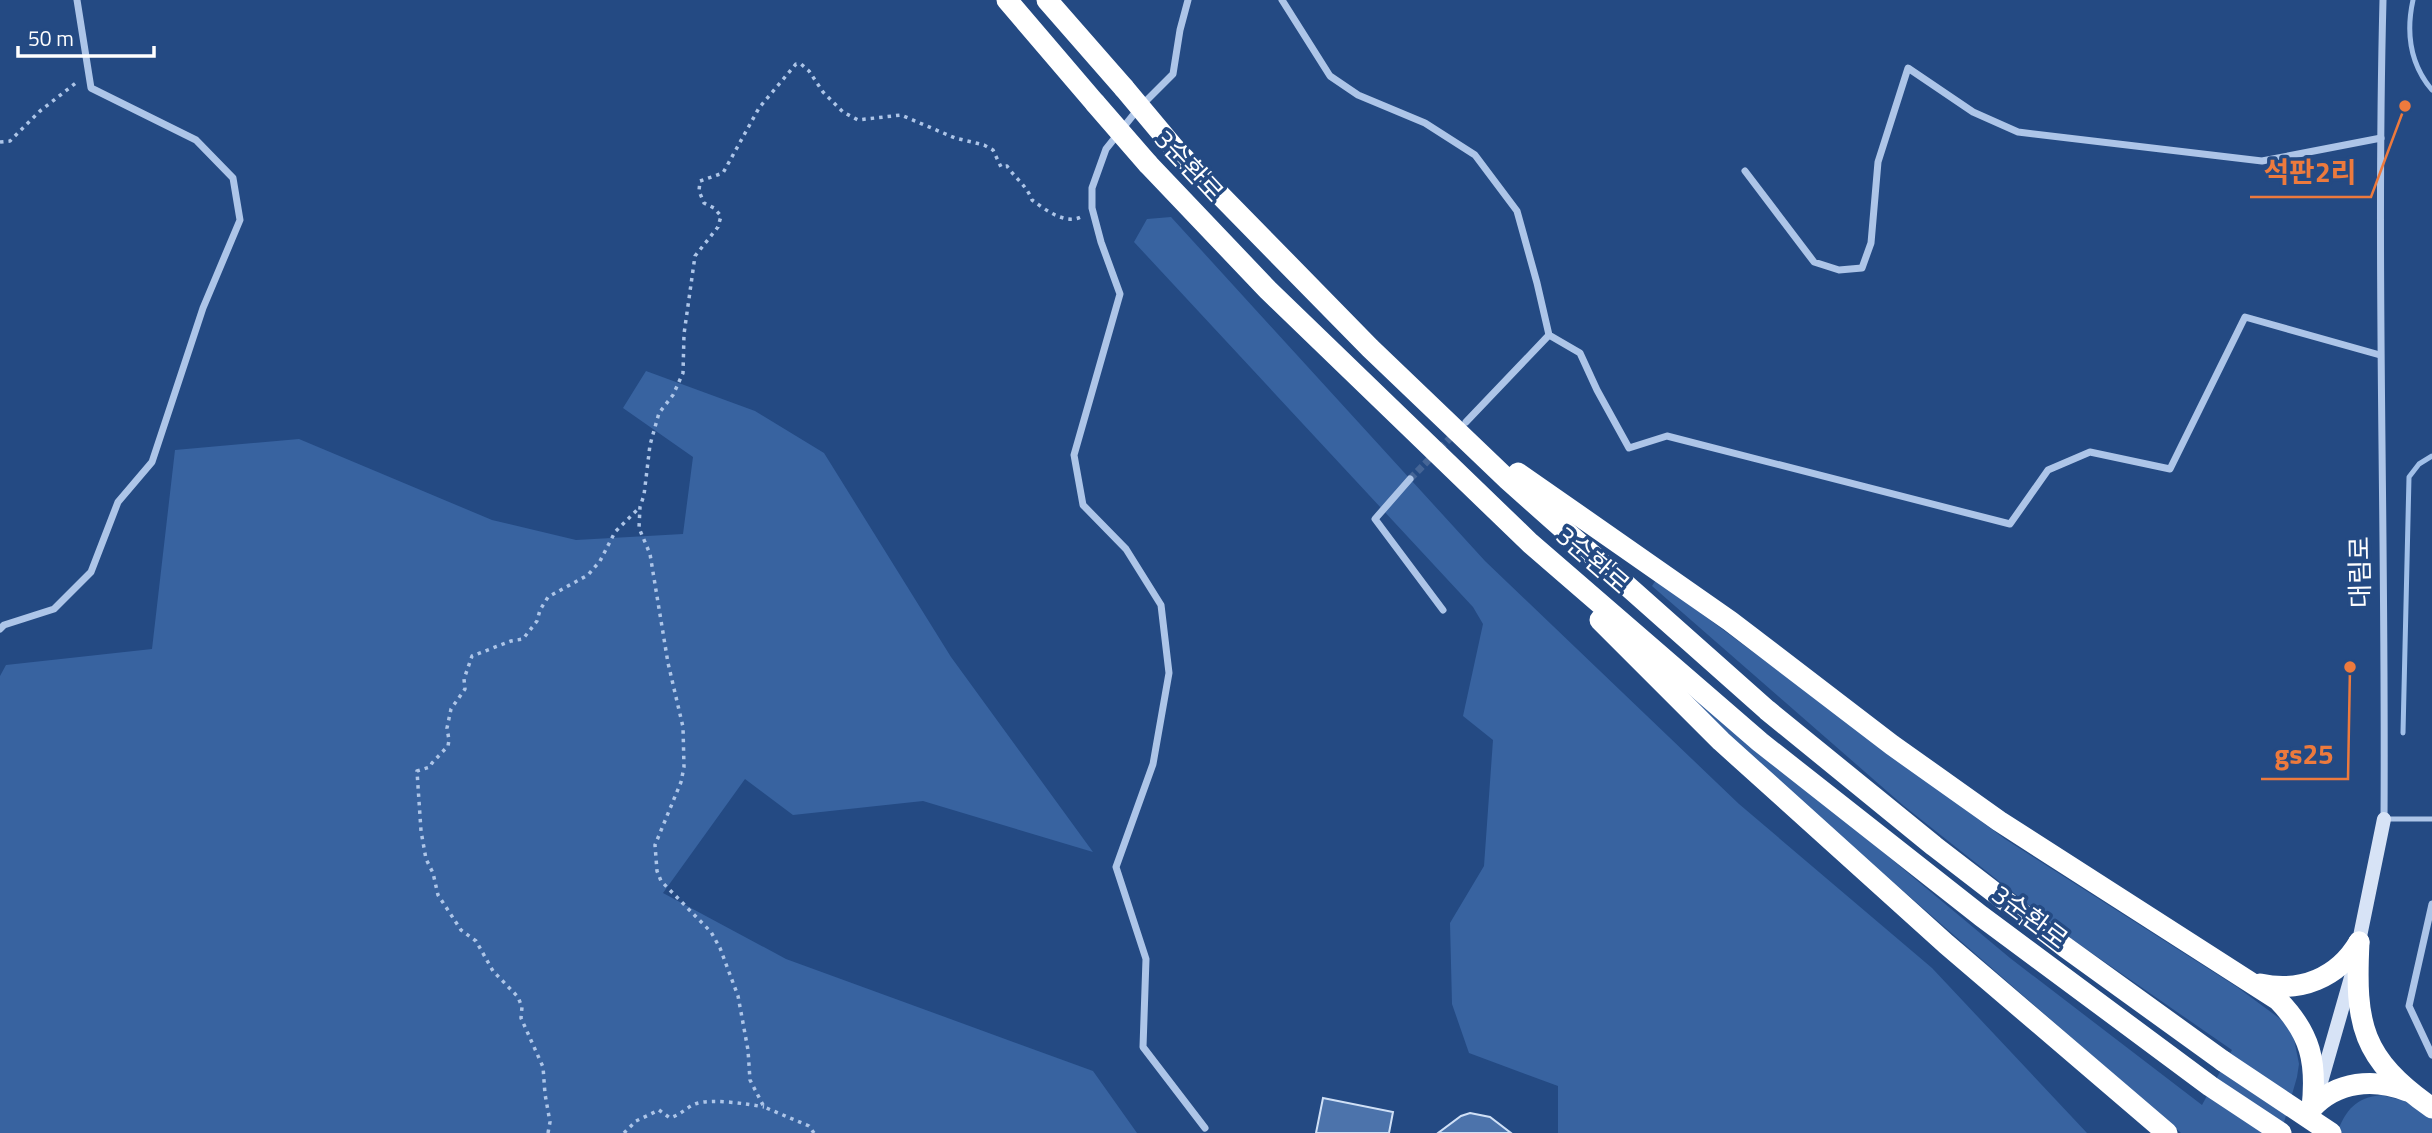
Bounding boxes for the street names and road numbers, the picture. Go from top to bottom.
street label: 3순환로 [1146,121,1233,211]
street label: 3순환로 [1548,517,1639,603]
street label: 대림로 [2339,536,2380,608]
street label: 3순환로 [1984,875,2077,958]

